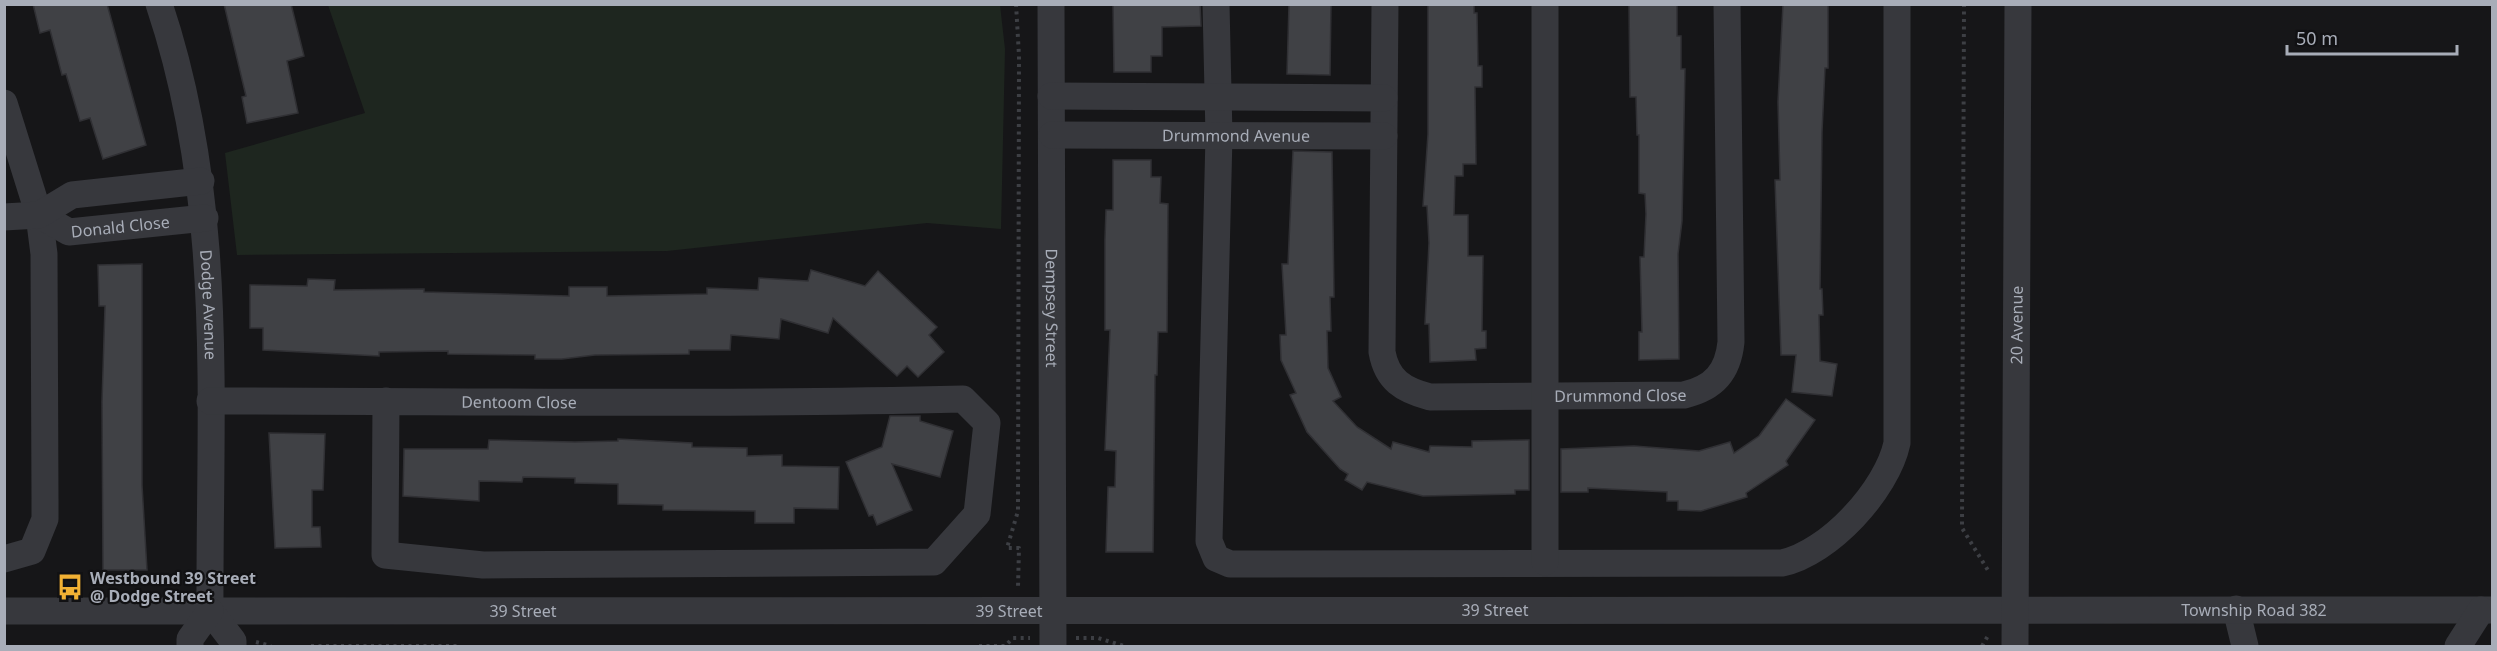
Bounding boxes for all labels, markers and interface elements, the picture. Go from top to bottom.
scale bar [2287,18,2456,56]
text: 50 m [2296,26,2338,50]
street label: Drummond Avenue [1162,124,1310,147]
street label: Donald Close [70,211,171,243]
street label: Dempsey Street [1041,248,1063,368]
street label: Dodge Avenue [195,249,222,360]
street label: 20 Avenue [2005,286,2028,364]
street label: Drummond Close [1554,384,1687,407]
street label: Dentoom Close [461,391,577,413]
place label: Westbound 39 Street @ Dodge Street [90,567,256,607]
bus stop icon: Westbound 39 Street @ Dodge Street [55,572,85,602]
street label: 39 Street [1461,599,1529,621]
street label: Township Road 382 [2181,599,2327,621]
street label: 39 Street [489,600,557,622]
street label: 39 Street [975,600,1043,622]

